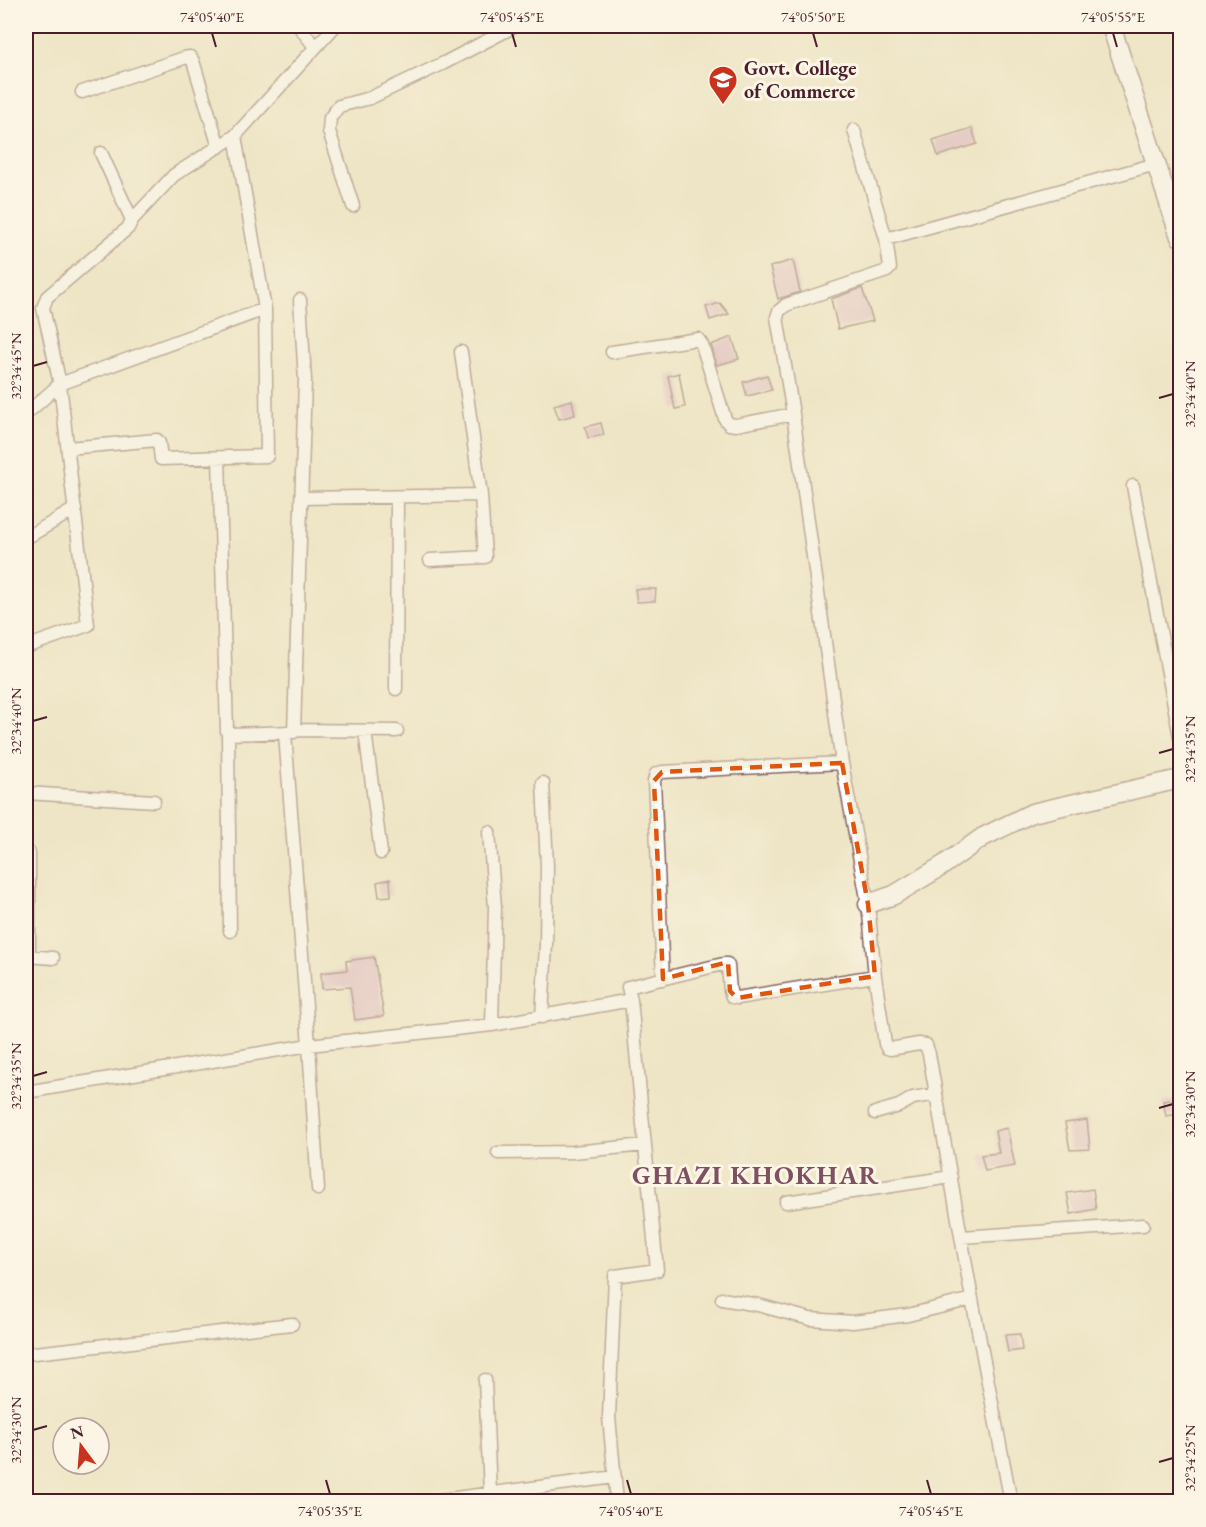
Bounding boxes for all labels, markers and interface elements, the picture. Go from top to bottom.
text: 74°05'40"E [180,7,245,26]
text: 74°05'45"E [480,7,545,26]
text: 74°05'50"E [781,7,846,26]
text: 74°05'55"E [1081,7,1146,26]
place label: Govt. College of Commerce [744,55,857,104]
school or university icon: Govt. College of Commerce [707,64,739,106]
text: 32°34'45"N [6,332,25,400]
text: 32°34'40"N [1180,360,1199,428]
text: 32°34'40"N [6,687,25,755]
text: 32°34'35"N [1180,715,1199,783]
text: 32°34'35"N [6,1042,25,1110]
text: 32°34'30"N [1180,1070,1199,1138]
district label: GHAZI KHOKHAR [632,1158,880,1192]
text: 32°34'30"N [6,1396,25,1464]
north arrow [51,1416,111,1476]
text: N [68,1420,86,1444]
text: 32°34'25"N [1180,1424,1199,1492]
text: 74°05'35"E [298,1501,363,1520]
text: 74°05'40"E [599,1501,664,1520]
text: 74°05'45"E [899,1501,964,1520]

